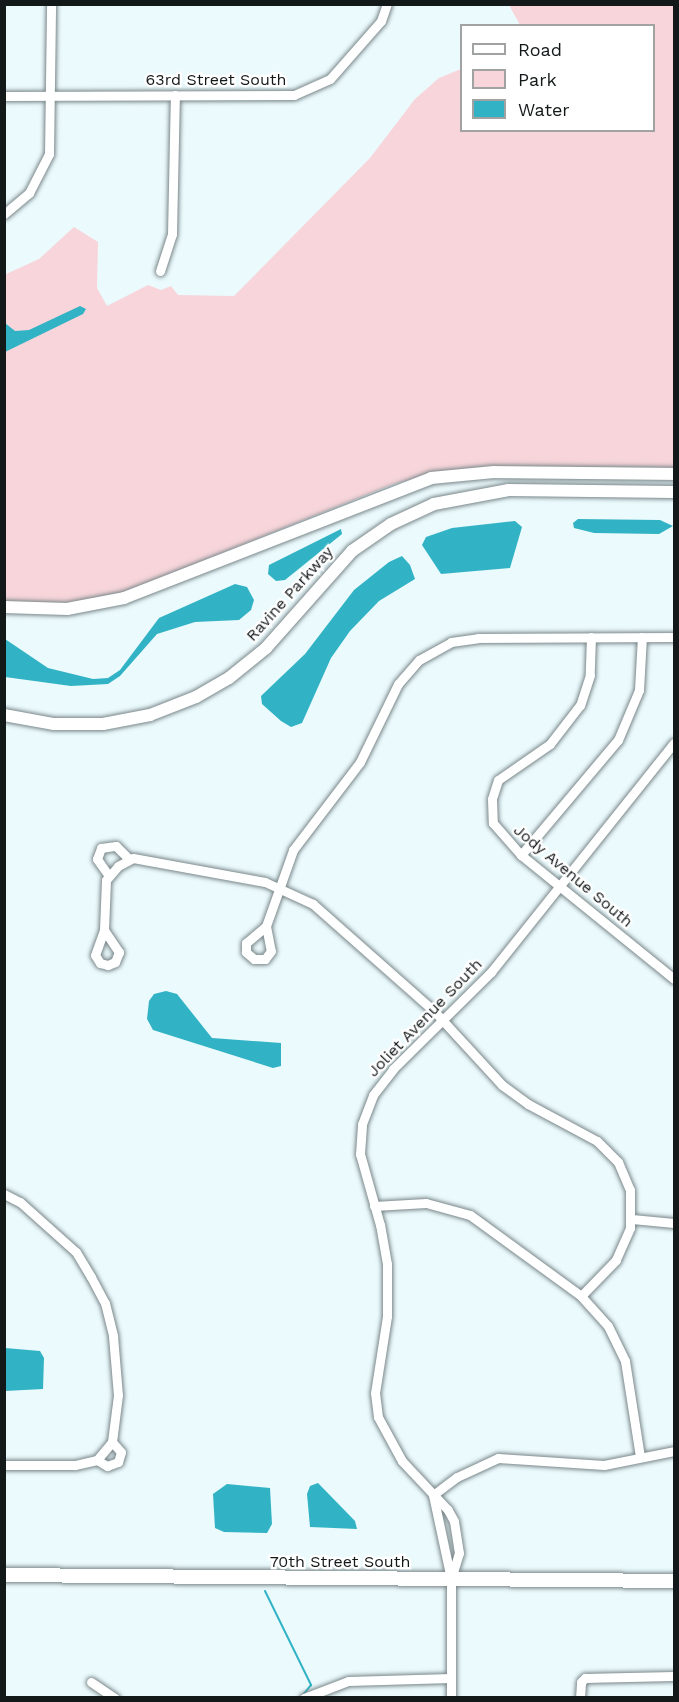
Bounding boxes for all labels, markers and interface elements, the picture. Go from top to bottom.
legend [460,24,655,132]
text: Road [518,39,562,60]
text: Park [518,69,557,90]
street label: 63rd Street South [146,70,286,90]
text: Water [518,99,570,120]
street label: Ravine Parkway [242,543,338,645]
street label: Jody Avenue South [509,820,637,932]
street label: Joliet Avenue South [363,955,487,1081]
street label: 70th Street South [270,1552,410,1572]

